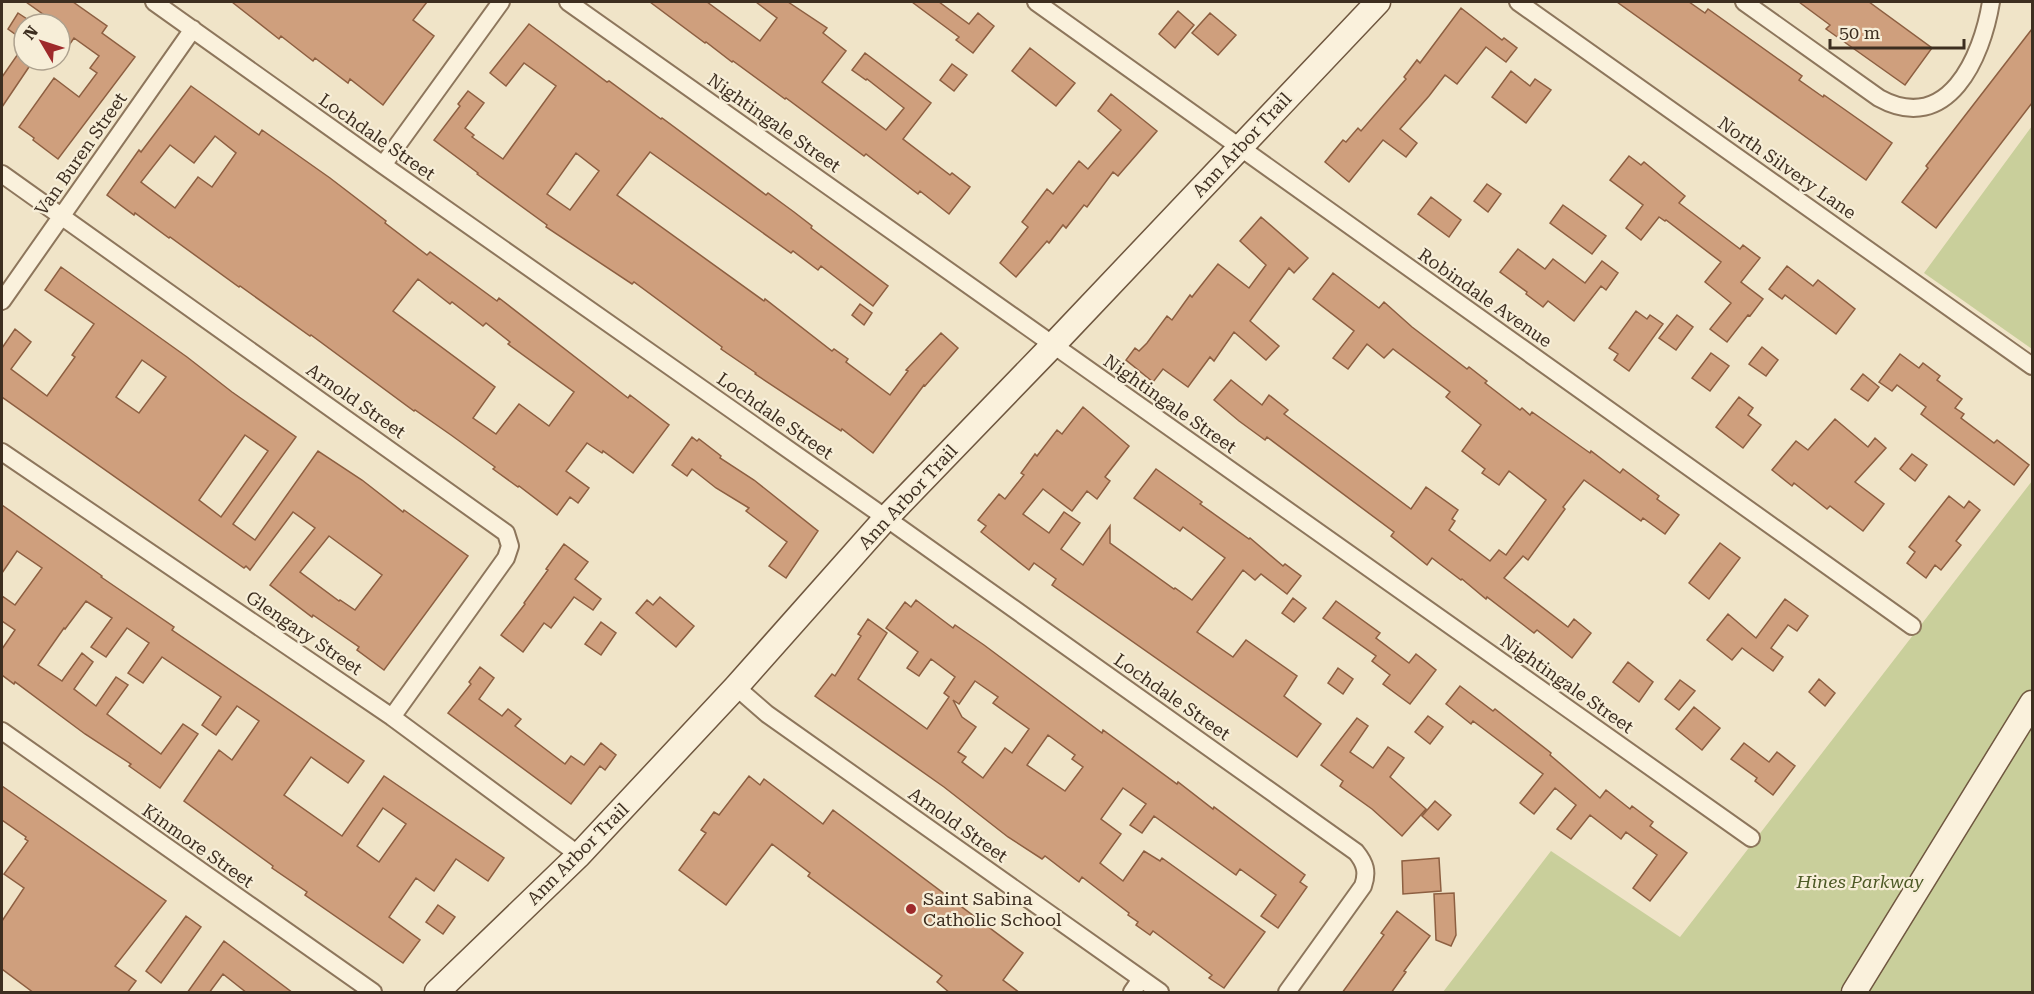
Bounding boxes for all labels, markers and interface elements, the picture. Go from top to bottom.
north arrow [12,12,72,72]
scale bar [1830,12,1964,50]
text: N [19,22,42,44]
text: 50 m [1839,22,1880,43]
street label: Nightingale Street [704,69,845,176]
street label: Van Buren Street [30,88,131,219]
street label: Ann Arbor Trail [1188,88,1296,201]
street label: Lochdale Street [315,89,440,185]
street label: North Silvery Lane [1714,112,1860,223]
street label: Robindale Avenue [1415,244,1556,352]
street label: Nightingale Street [1100,350,1241,457]
street label: Arnold Street [303,359,410,443]
street label: Lochdale Street [713,368,838,464]
street label: Ann Arbor Trail [854,440,962,553]
street label: Glengary Street [242,586,366,679]
street label: Nightingale Street [1497,630,1638,737]
street label: Lochdale Street [1110,649,1235,745]
street label: Arnold Street [905,783,1012,867]
street label: Ann Arbor Trail [522,798,633,909]
street label: Kinmore Street [139,799,258,892]
park label: Hines Parkway [1795,871,1924,892]
place label: Saint Sabina Catholic School [923,888,1062,930]
marker: Saint Sabina Catholic School [904,902,918,916]

